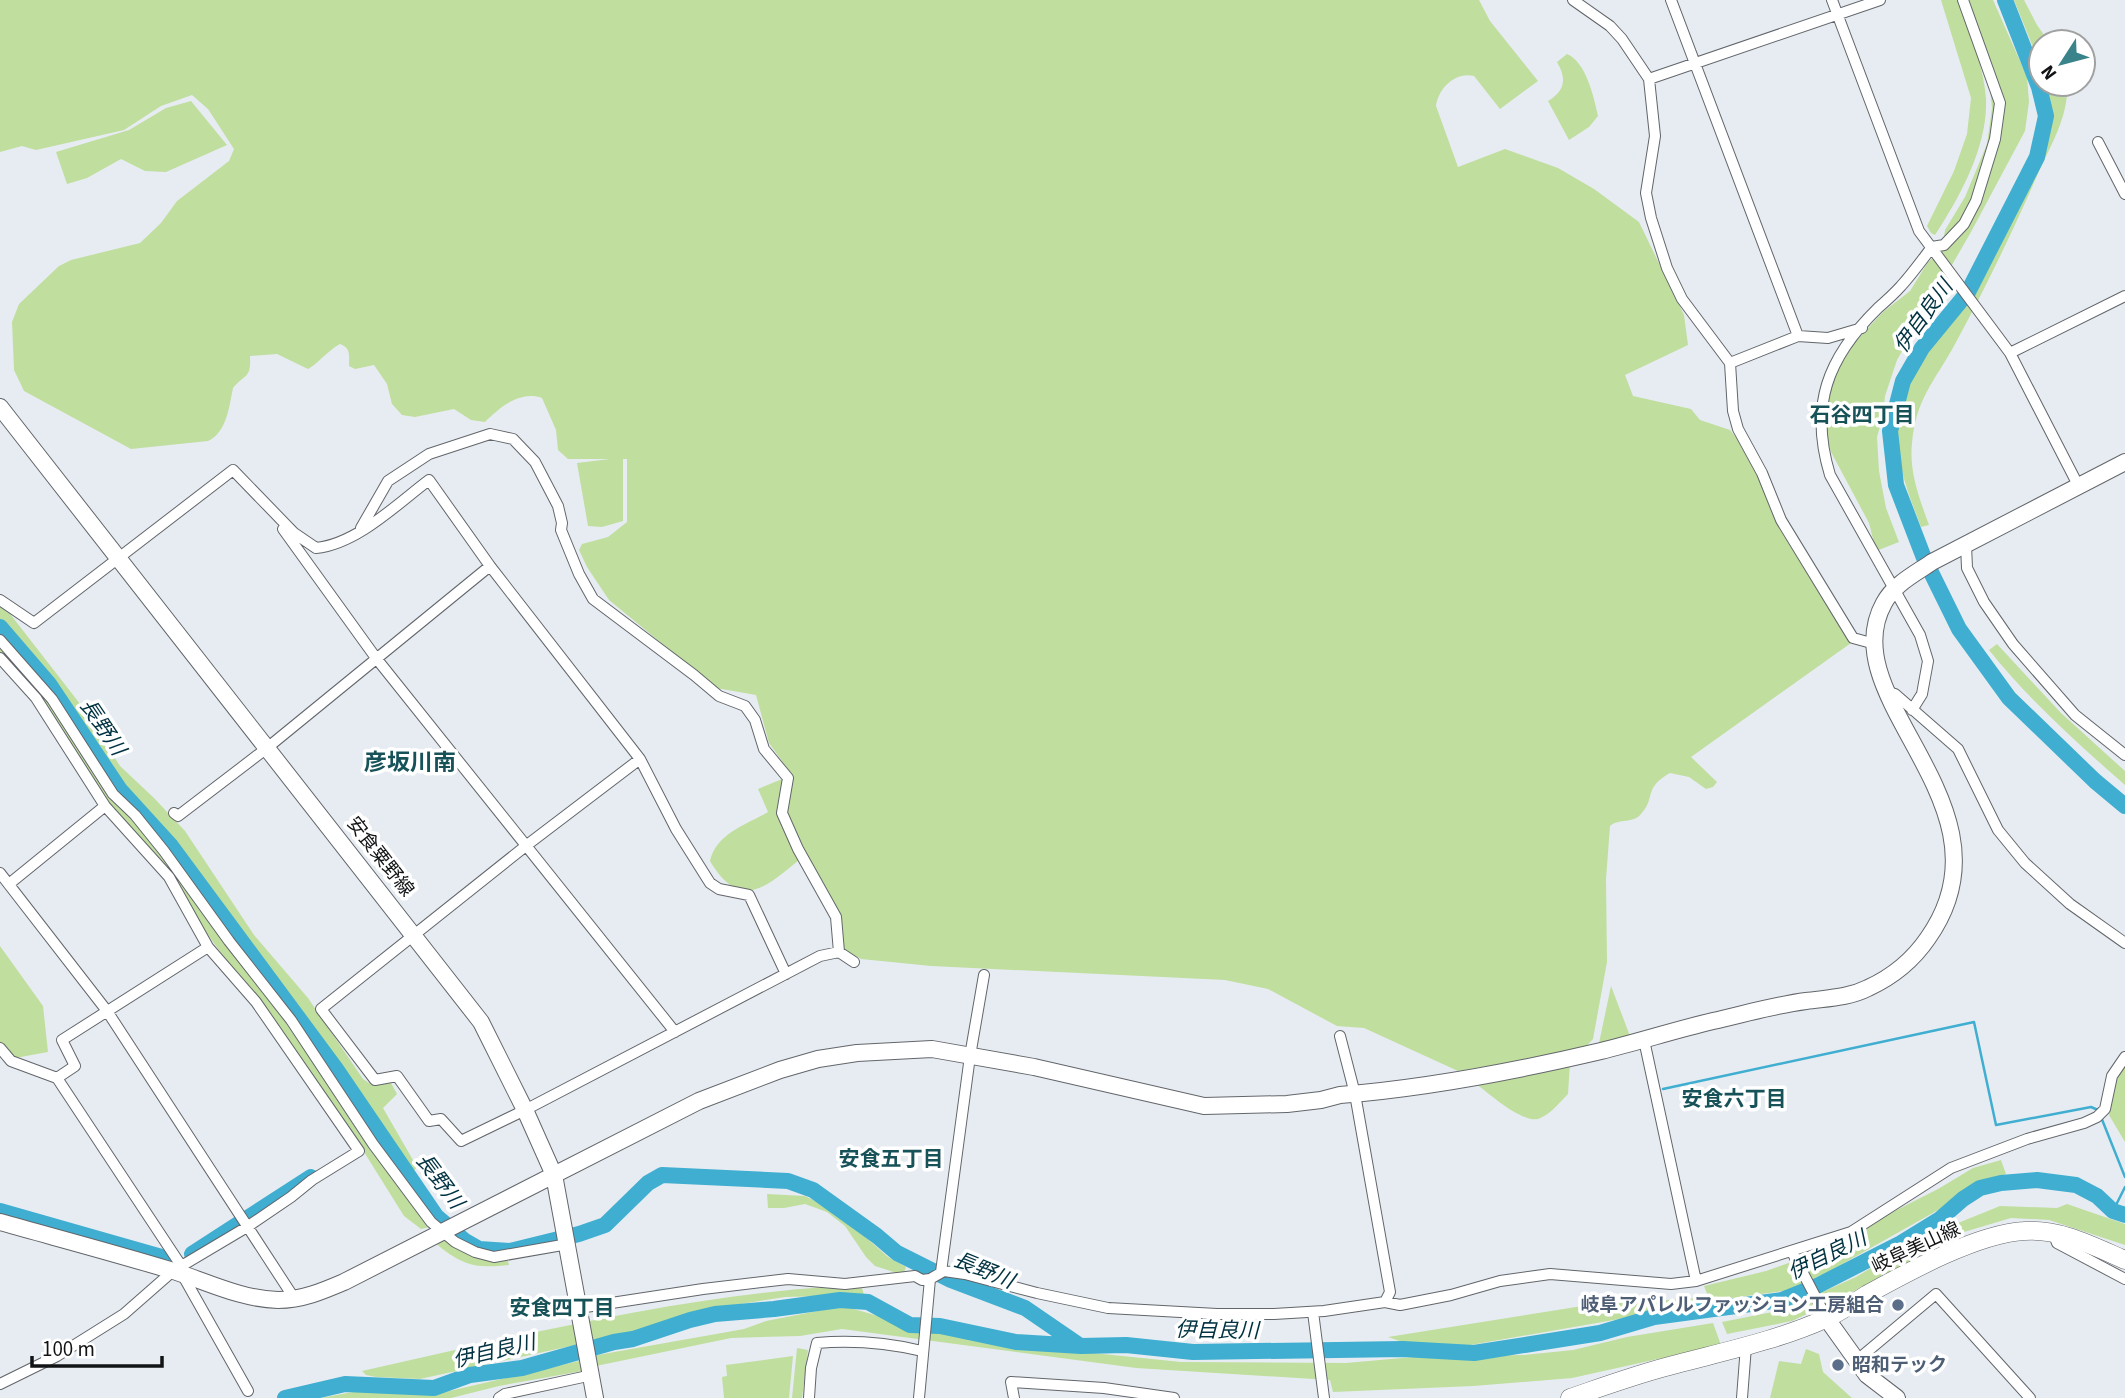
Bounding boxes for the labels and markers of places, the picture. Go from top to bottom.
place label: 岐阜アパレルファッション工房組合 [1580,1292,1884,1319]
marker: 岐阜アパレルファッション工房組合 [1890,1297,1906,1313]
place label: 昭和テック [1852,1352,1947,1379]
marker: 昭和テック [1830,1357,1846,1373]

